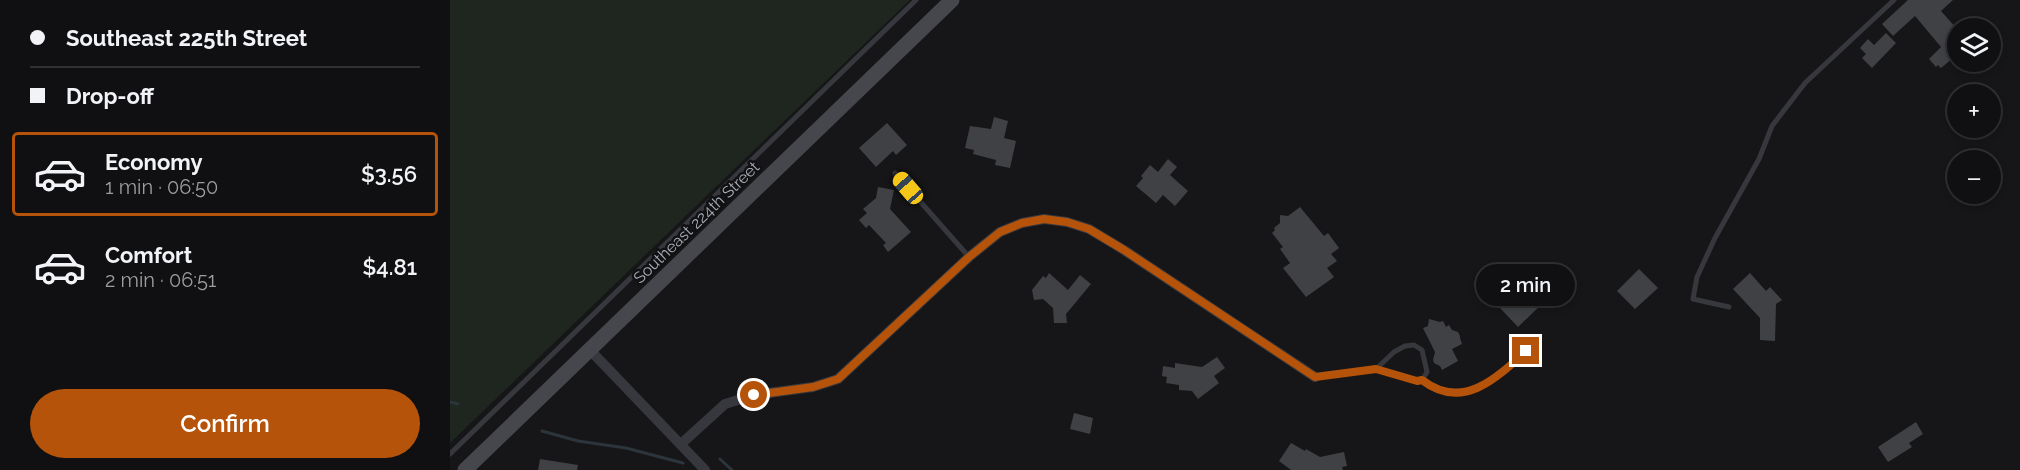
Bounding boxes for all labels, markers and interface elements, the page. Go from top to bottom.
map controls [1947,18,2001,204]
button: layers [1947,18,2001,72]
text: Southeast 225th Street [66,25,307,51]
text: Drop-off [66,83,154,109]
button: + [1947,84,2001,138]
icon: car [33,147,87,201]
text: Economy [105,149,203,175]
button: − [1947,150,2001,204]
street label: Southeast 224th Street [630,157,764,287]
text: $3.56 [361,161,417,187]
car [889,169,927,207]
text: 1 min · 06:50 [105,175,218,199]
icon: car [33,240,87,294]
text: Comfort [105,242,192,268]
text: $4.81 [363,254,417,280]
callout: 2 min [1476,264,1576,306]
text: 2 min · 06:51 [105,268,216,292]
text: 2 min [1500,273,1551,297]
route end [1512,337,1539,364]
route start [740,381,767,408]
button: Confirm [30,389,420,458]

